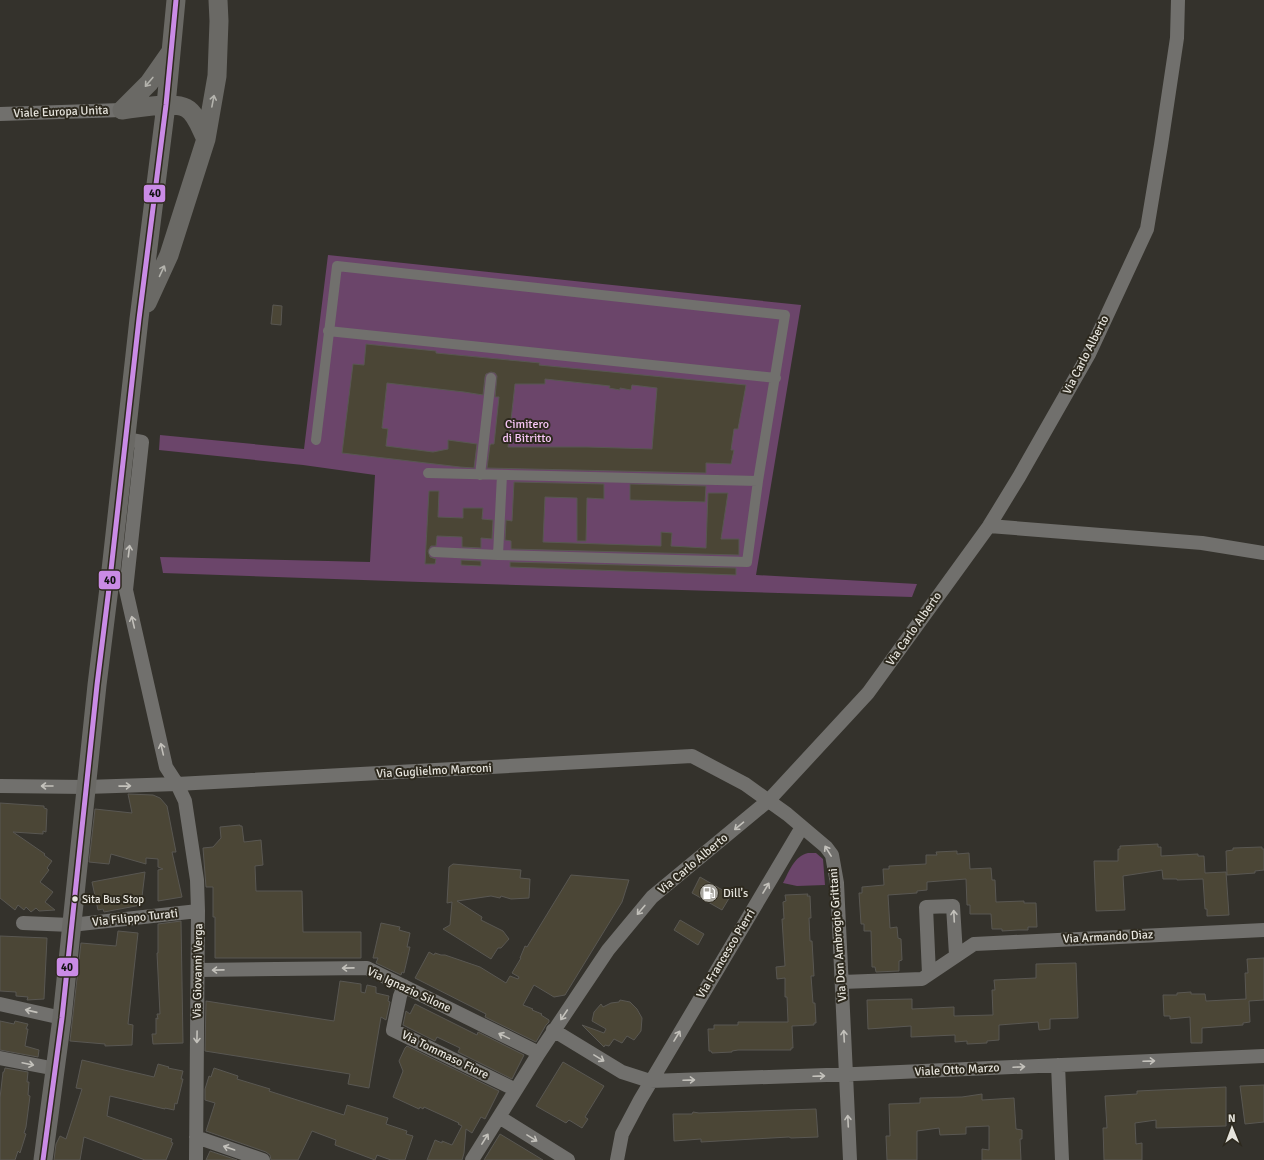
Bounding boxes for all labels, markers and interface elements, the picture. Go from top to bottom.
one-way arrow [145,77,154,88]
one-way arrow [209,95,217,108]
street label: Viale Europa Unita [13,103,109,121]
line badge: 40 [143,184,166,203]
text: 40 [149,187,161,200]
one-way arrow [159,265,166,277]
street label: Via Carlo Alberto [1060,313,1112,397]
park label: Cimitero di Bitritto [502,417,552,446]
one-way arrow [126,545,133,558]
line badge: 40 [98,570,121,590]
text: 40 [104,574,116,587]
street label: Via Carlo Alberto [883,589,945,669]
one-way arrow [129,616,136,629]
one-way arrow [158,743,165,756]
street label: Via Guglielmo Marconi [376,760,492,782]
one-way arrow [41,782,54,790]
one-way arrow [118,782,131,789]
one-way arrow [734,821,745,830]
street label: Via Carlo Alberto [655,830,731,898]
one-way arrow [824,846,833,857]
street label: Via Don Ambrogio Grittani [826,868,850,1002]
fuel station icon: Dill's [698,882,720,904]
one-way arrow [762,883,770,894]
place label: Dill's [723,886,748,901]
place label: Sita Bus Stop [82,893,144,906]
marker: Sita Bus Stop [70,894,80,904]
one-way arrow [637,905,646,916]
street label: Via Filippo Turati [91,906,179,930]
street label: Via Francesco Pierri [693,907,759,1001]
one-way arrow [950,910,958,923]
street label: Via Giovanni Verga [190,923,206,1019]
street label: Via Armando Diaz [1062,927,1154,947]
line badge: 40 [56,957,79,977]
text: 40 [61,961,73,974]
one-way arrow [342,964,355,972]
street label: Via Ignazio Silone [365,964,453,1016]
one-way arrow [212,966,225,974]
one-way arrow [25,1007,38,1015]
one-way arrow [560,1009,568,1020]
street label: Via Tommaso Fiore [399,1027,491,1083]
one-way arrow [193,1030,201,1043]
one-way arrow [674,1030,682,1042]
one-way arrow [841,1030,848,1043]
one-way arrow [498,1032,510,1039]
one-way arrow [593,1054,605,1062]
one-way arrow [1142,1057,1155,1065]
one-way arrow [21,1060,34,1068]
street label: Viale Otto Marzo [914,1060,1000,1080]
one-way arrow [1012,1063,1025,1070]
one-way arrow [812,1072,825,1079]
one-way arrow [682,1076,695,1084]
north arrow [1212,1108,1252,1148]
text: N [1228,1112,1236,1125]
one-way arrow [845,1115,852,1128]
one-way arrow [482,1133,490,1145]
one-way arrow [526,1134,537,1142]
one-way arrow [224,1144,236,1152]

